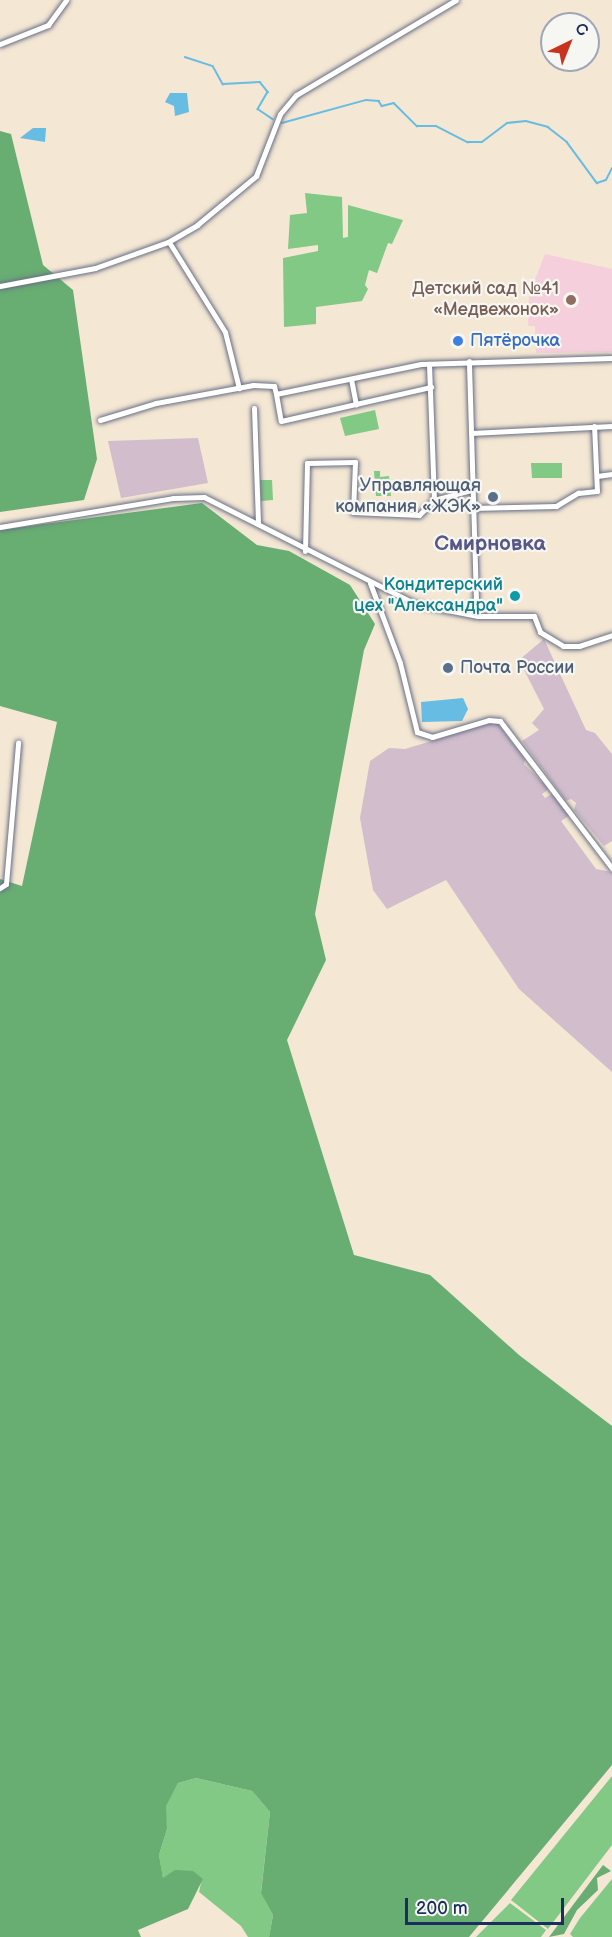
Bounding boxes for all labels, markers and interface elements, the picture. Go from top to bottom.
north arrow [540,12,600,72]
text: С [571,19,592,41]
place label: Детский сад №41 «Медвежонок» [412,279,559,322]
marker: Детский сад №41 «Медвежонок» [564,293,578,307]
place label: Пятёрочка [470,330,560,352]
marker: Пятёрочка [451,334,465,348]
place label: Управляющая компания «ЖЭК» [335,476,481,518]
marker: Управляющая компания «ЖЭК» [486,490,500,504]
district label: Смирновка [434,531,546,557]
place label: Кондитерский цех "Александра" [354,575,503,618]
marker: Кондитерский цех "Александра" [508,589,522,603]
place label: Почта России [460,657,574,679]
marker: Почта России [441,661,455,675]
scale bar [408,1886,567,1924]
text: 200 m [416,1898,468,1919]

